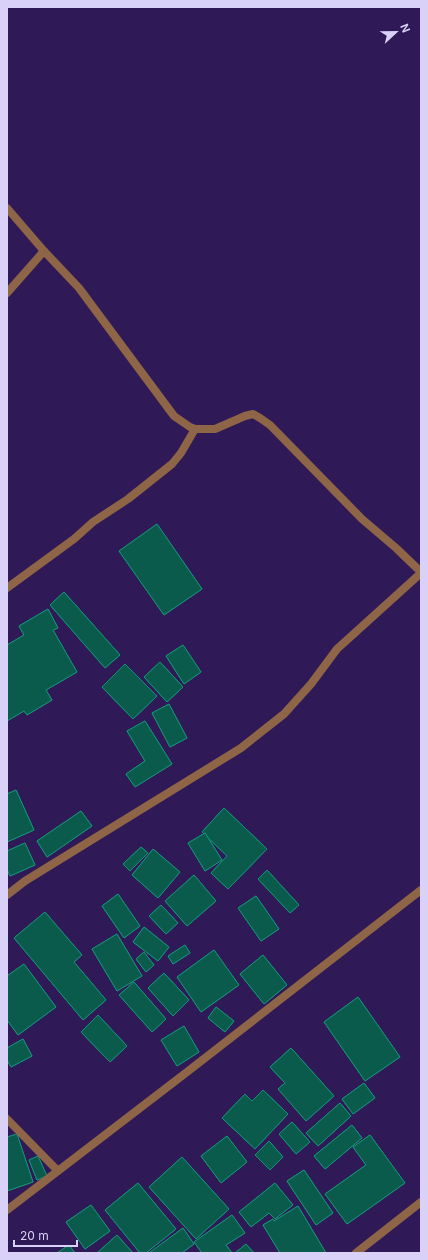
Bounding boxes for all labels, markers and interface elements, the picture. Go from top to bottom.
north arrow [376,12,416,52]
text: N [397,22,413,35]
scale bar [14,1222,77,1248]
text: 20 m [20,1228,49,1243]

